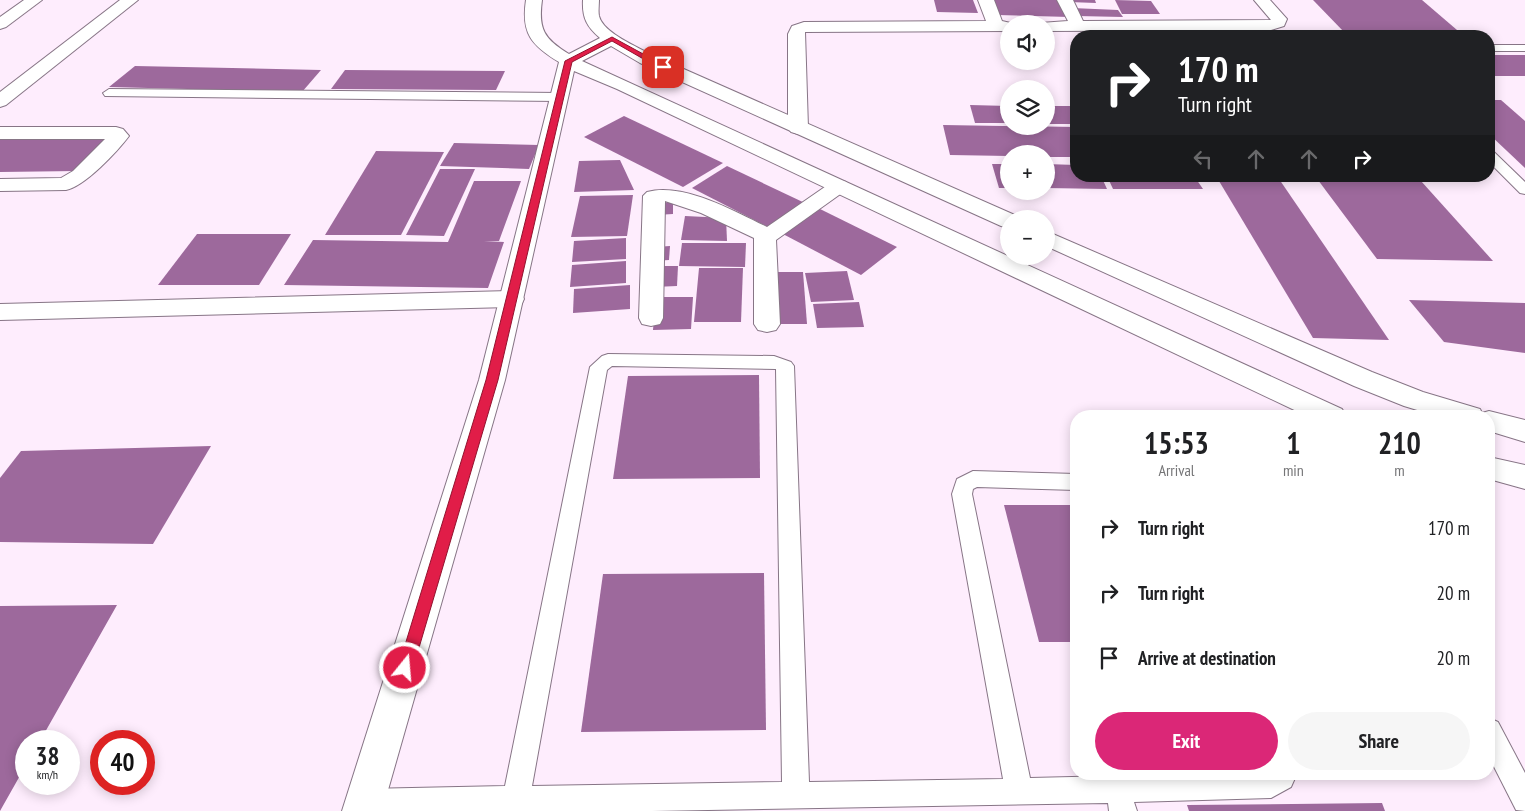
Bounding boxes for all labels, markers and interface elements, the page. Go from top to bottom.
map controls [1000,15,1055,265]
button: sound [1000,15,1055,70]
pin [642,46,684,88]
text: 170 m [1178,46,1259,92]
icon: right [1095,50,1160,115]
icon: arrive [649,53,677,81]
button: layers [1000,80,1055,135]
text: Turn right [1178,90,1252,118]
button: + [1000,145,1055,200]
icon: left [1189,145,1217,173]
icon: ahead [1242,145,1270,173]
icon: ahead [1295,145,1323,173]
icon: right [1348,145,1376,173]
button: − [1000,210,1055,265]
text: 15:53 [1144,423,1209,462]
text: 1 [1286,423,1301,462]
text: 210 [1378,423,1421,462]
text: Arrival [1158,460,1195,480]
text: min [1283,460,1304,480]
text: m [1394,460,1405,480]
icon: right [1095,514,1123,542]
text: Turn right [1138,516,1204,540]
text: 170 m [1428,516,1470,540]
icon: right [1095,579,1123,607]
text: Turn right [1138,581,1204,605]
text: 20 m [1437,581,1470,605]
position arrow [378,641,430,693]
icon: arrive [1095,644,1123,672]
text: Arrive at destination [1138,646,1276,670]
text: 20 m [1437,646,1470,670]
button: Exit [1095,712,1278,770]
button: Share [1288,712,1470,770]
speed limit sign: 40 [90,730,155,795]
text: 38 [36,740,59,772]
text: km/h [37,767,58,782]

